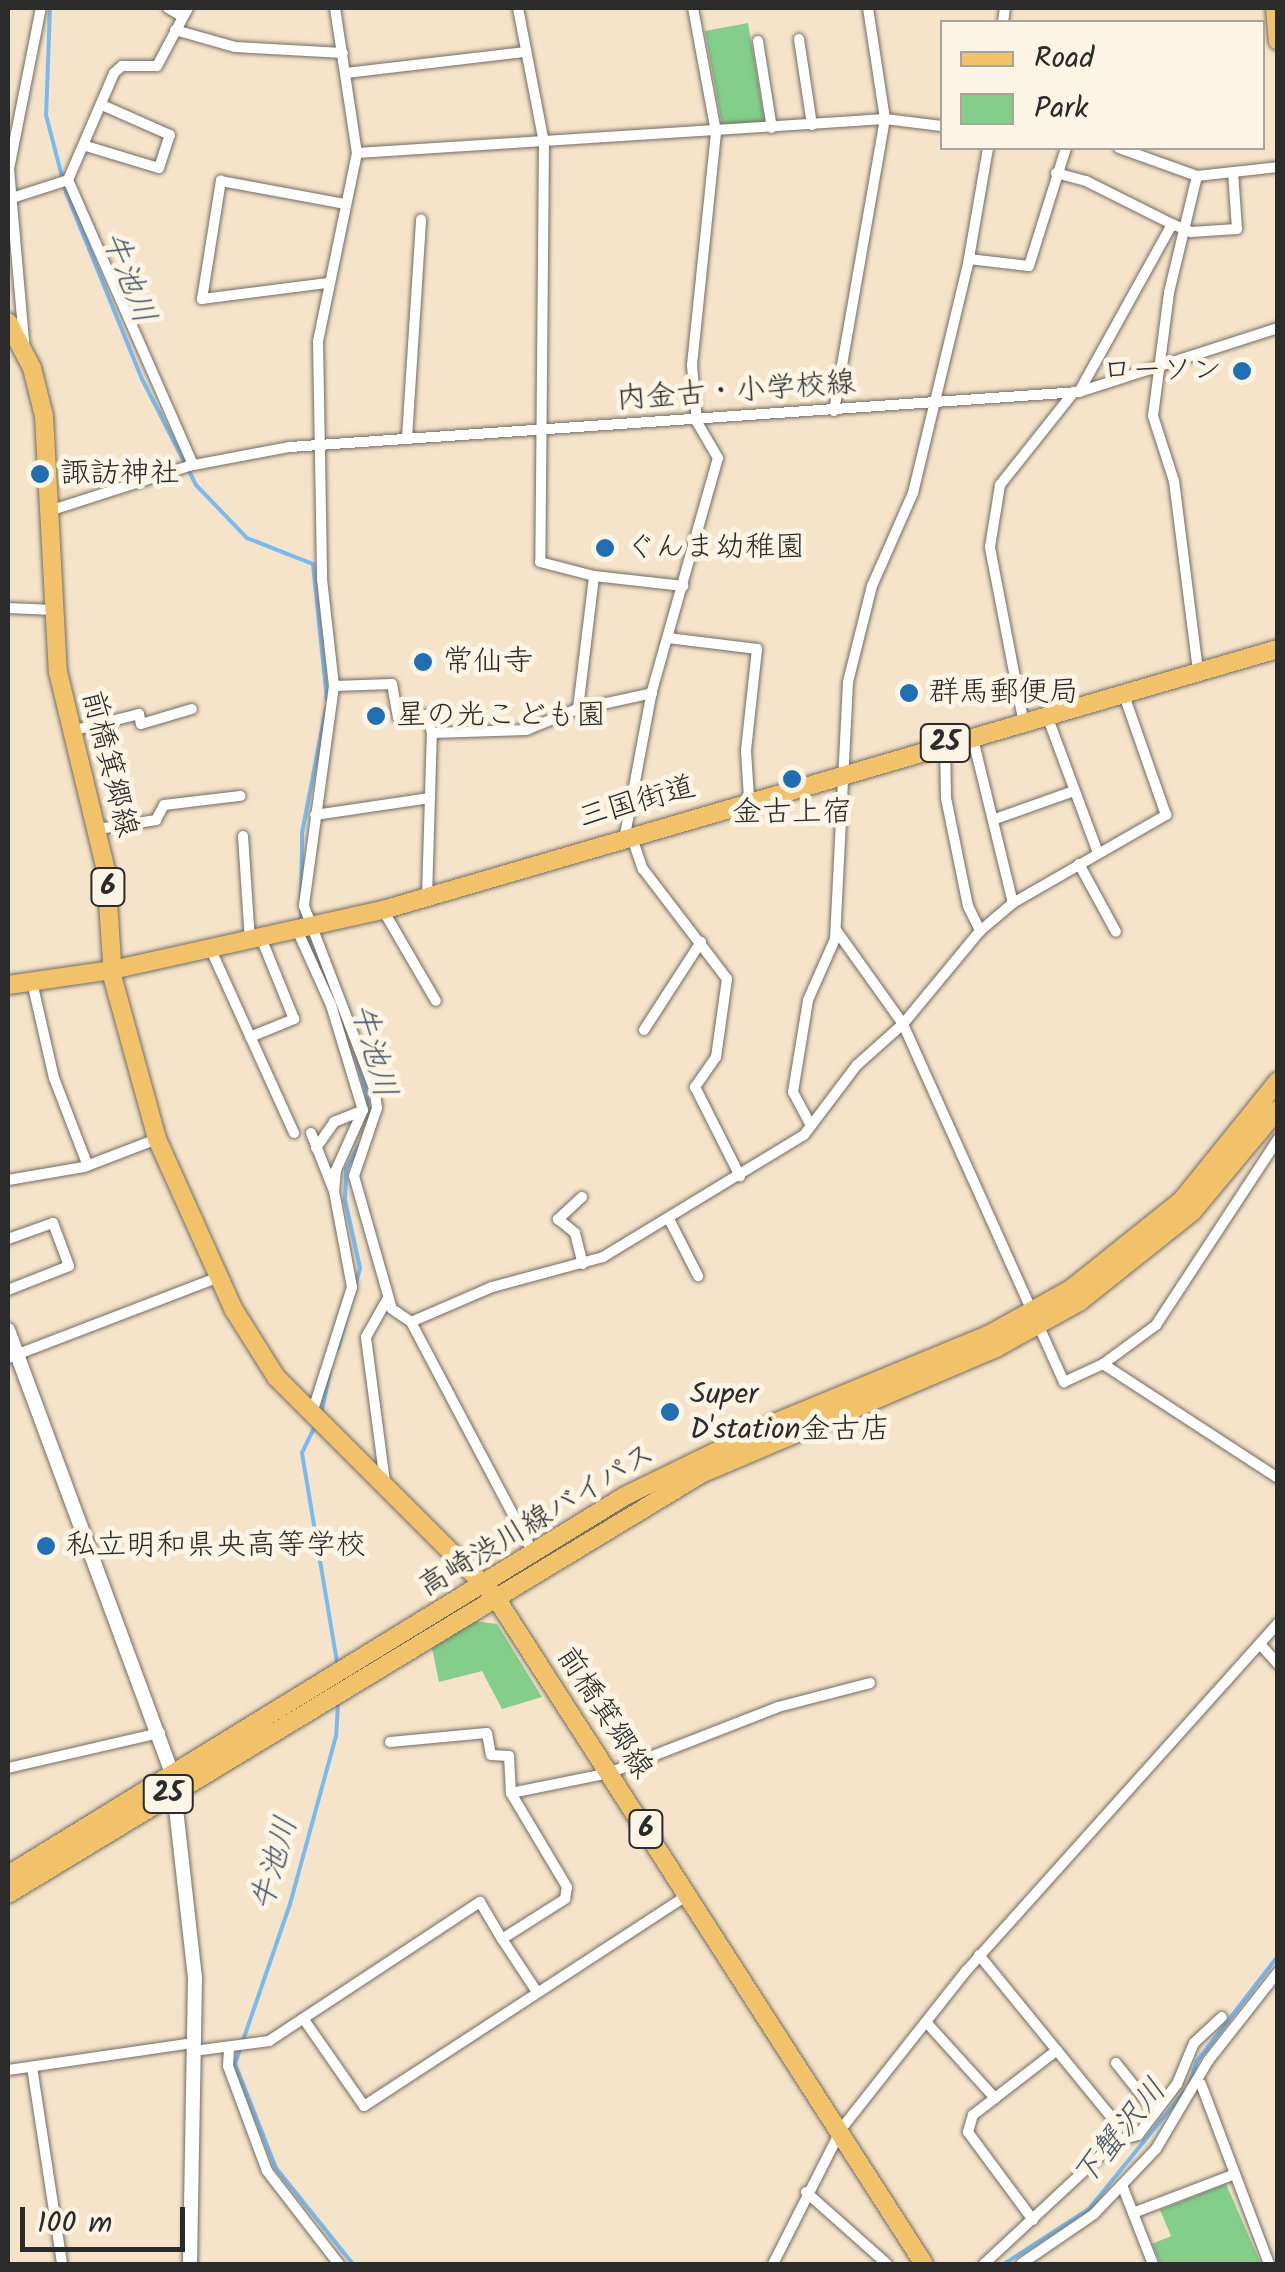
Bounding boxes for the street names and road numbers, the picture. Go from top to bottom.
street label: 内金古・小学校線 [615,366,857,418]
street label: 前橋箕郷線 [73,687,145,841]
road number: 25 [918,720,972,766]
street label: 三国街道 [574,769,700,837]
road number: 6 [88,864,128,910]
street label: 高崎渋川線バイパス [412,1436,662,1606]
street label: 前橋箕郷線 [548,1640,660,1786]
road number: 25 [140,1771,196,1817]
road number: 6 [626,1806,666,1852]

